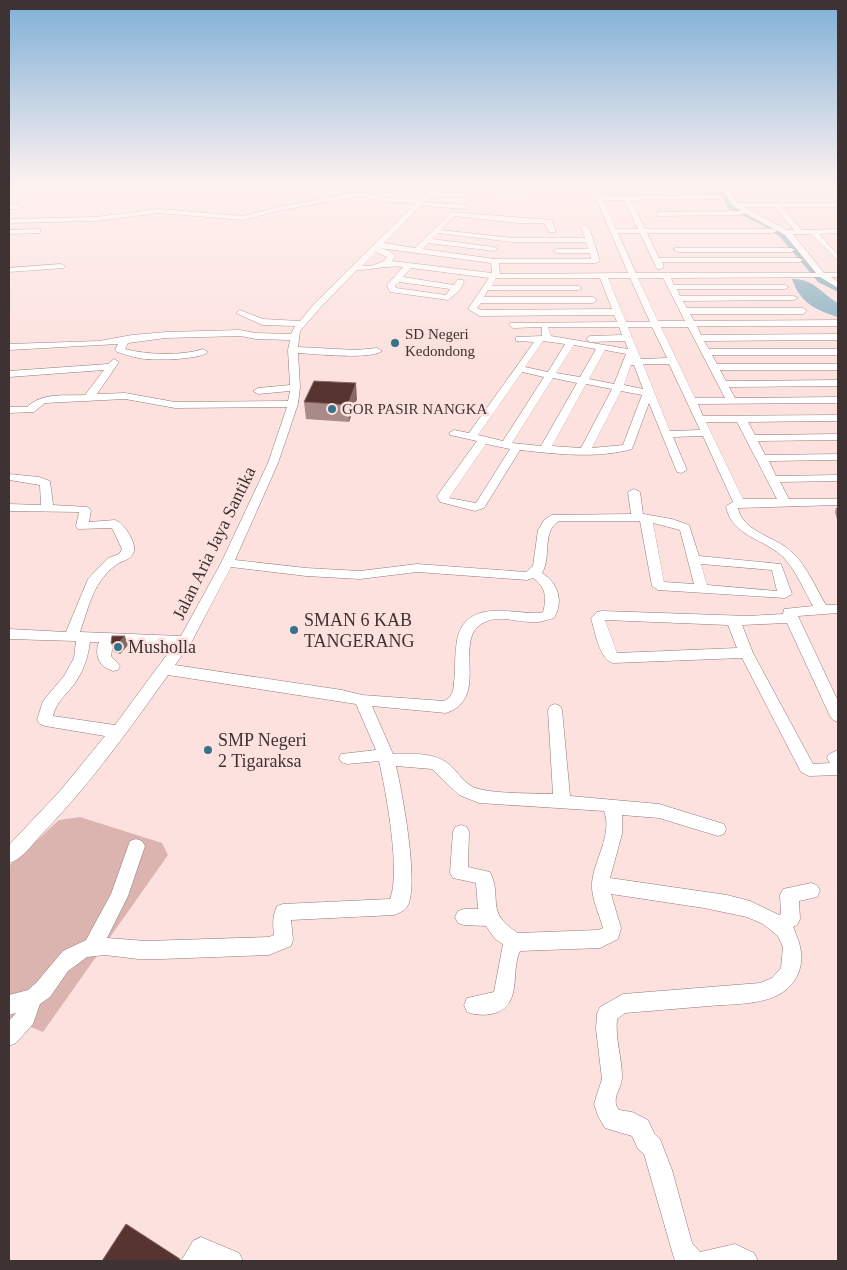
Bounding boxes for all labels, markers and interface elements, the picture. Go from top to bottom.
place label: SD Negeri Kedondong [405,326,475,359]
marker: SD Negeri Kedondong [389,337,401,349]
place label: GOR PASIR NANGKA [342,401,487,417]
marker: GOR PASIR NANGKA [326,403,338,415]
street label: Jalan Aria Jaya Santika [168,463,260,623]
place label: SMAN 6 KAB TANGERANG [304,610,415,651]
marker: SMAN 6 KAB TANGERANG [288,624,300,636]
place label: Musholla [128,637,196,657]
marker: Musholla [112,641,124,653]
place label: SMP Negeri 2 Tigaraksa [218,730,307,771]
marker: SMP Negeri 2 Tigaraksa [202,744,214,756]

